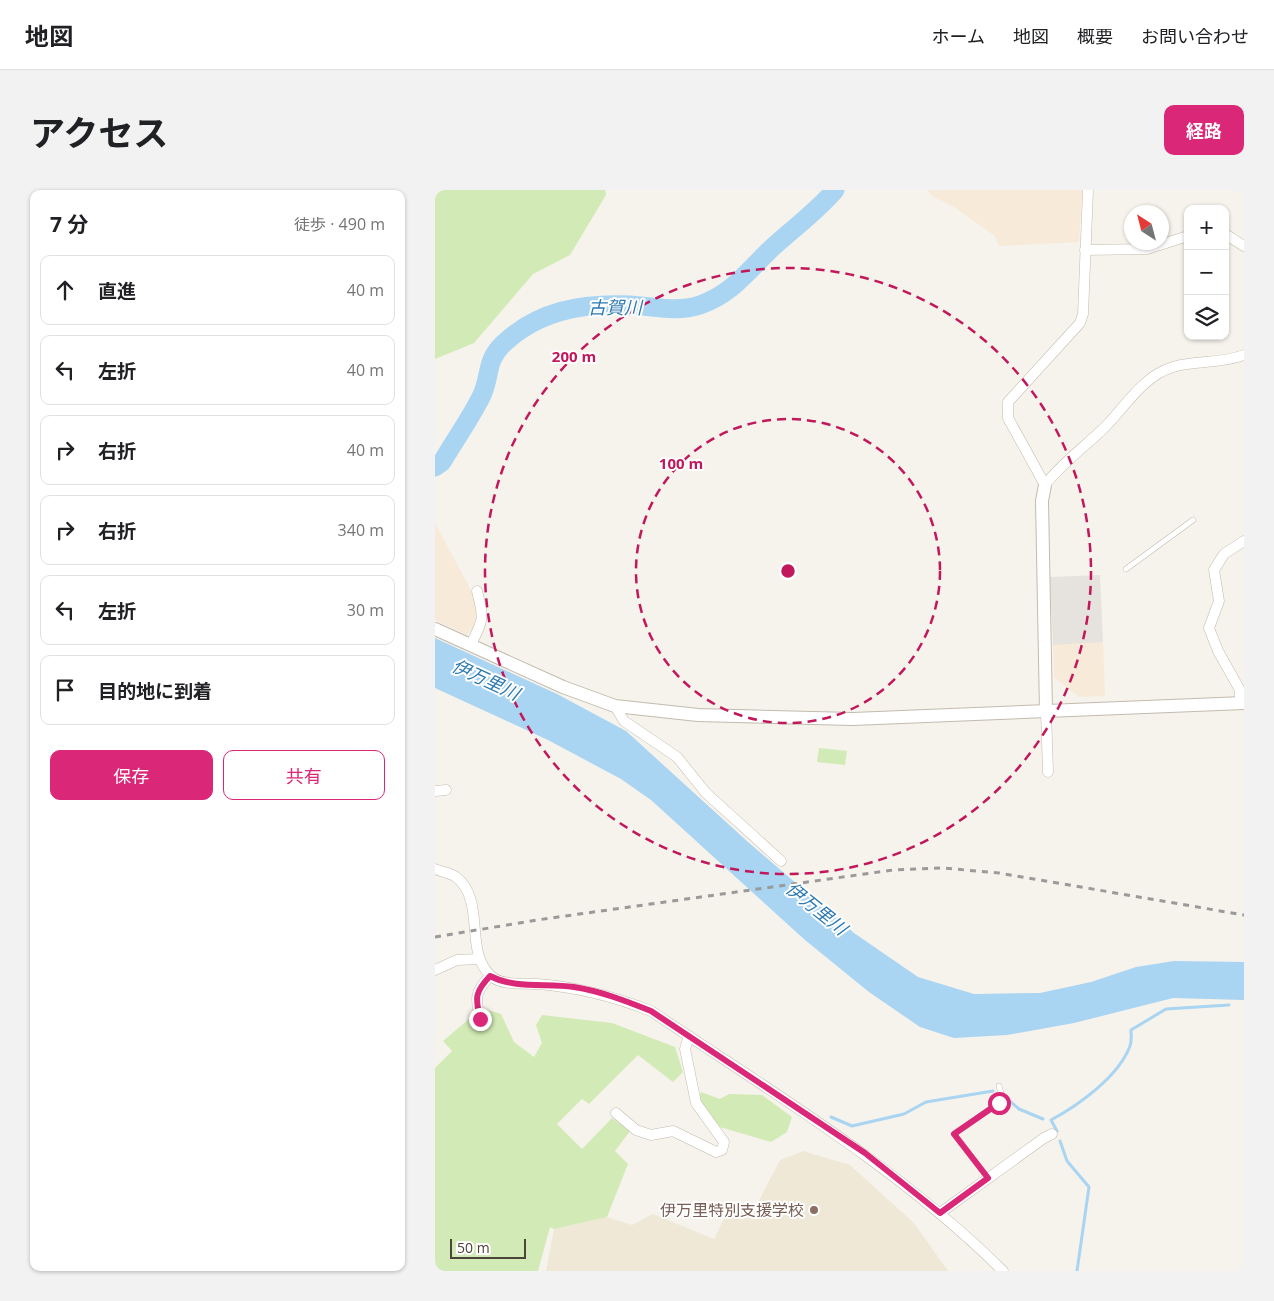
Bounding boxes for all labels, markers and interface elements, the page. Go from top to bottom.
text: 地図 [25,19,73,52]
text: ホーム [932,24,985,48]
text: 地図 [1013,24,1049,48]
text: 概要 [1077,24,1113,48]
text: お問い合わせ [1141,24,1249,48]
button: 経路 [1164,105,1244,155]
text: アクセス [30,109,168,156]
north arrow [1124,205,1169,250]
map controls [1184,205,1229,340]
button: + [1184,205,1229,250]
text: 7 分 [50,210,88,238]
text: 徒歩 · 490 m [294,213,385,235]
button: − [1184,250,1229,295]
icon: ahead [51,276,79,304]
text: 直進 [98,278,136,304]
text: 40 m [347,279,384,301]
water label: 古賀川 [588,295,644,319]
button: layers [1184,295,1229,340]
text: 200 m [552,346,596,366]
icon: left [51,356,79,384]
text: 左折 [98,358,136,384]
text: 40 m [347,359,384,381]
icon: right [51,436,79,464]
text: 右折 [98,438,136,464]
text: 40 m [347,439,384,461]
text: 100 m [659,453,703,473]
icon: right [51,516,79,544]
text: 右折 [98,518,136,544]
text: 340 m [338,519,384,541]
centre of rings [779,562,797,580]
icon: left [51,596,79,624]
text: 左折 [98,598,136,624]
text: 30 m [347,599,384,621]
water label: 伊万里川 [448,653,526,706]
icon: arrive [51,676,79,704]
text: 目的地に到着 [98,678,212,704]
button: 保存 [50,750,213,800]
button: 共有 [223,750,385,800]
water label: 伊万里川 [781,876,854,941]
route end [469,1008,492,1031]
route start [988,1092,1011,1115]
place label: 伊万里特別支援学校 [660,1199,804,1221]
marker: 伊万里特別支援学校 [808,1204,820,1216]
scale bar [450,1236,526,1259]
text: 50 m [457,1238,490,1257]

